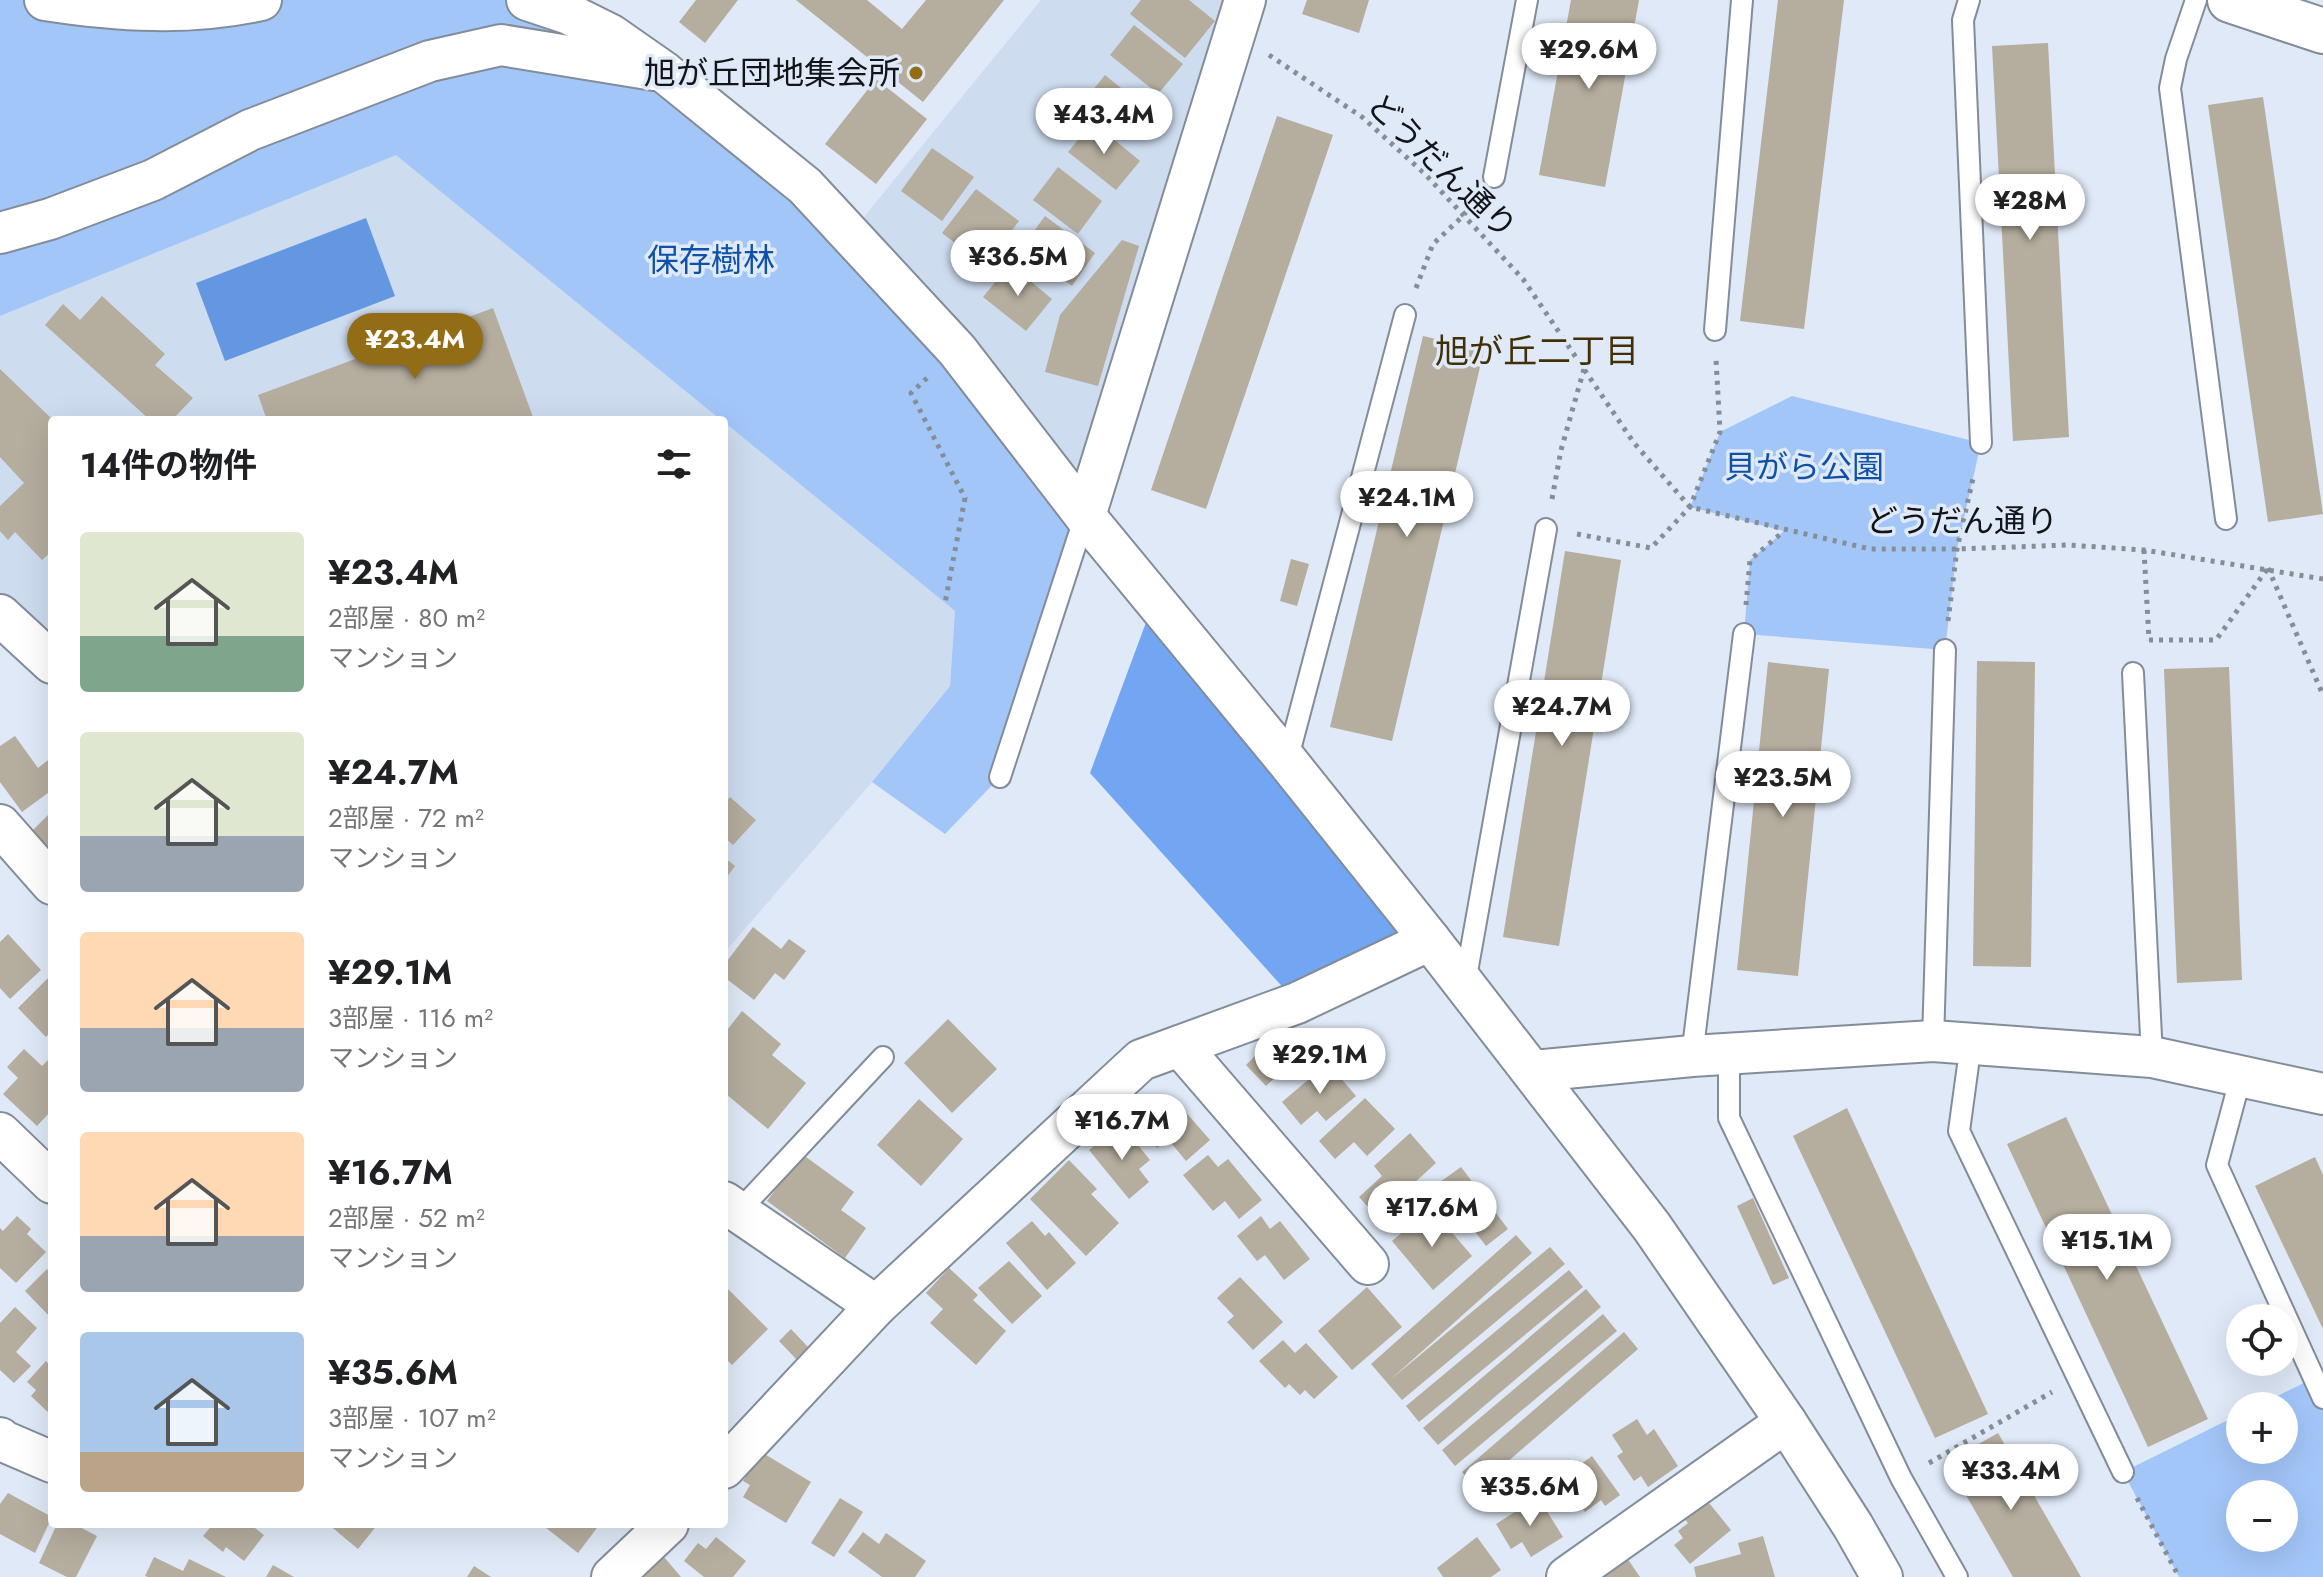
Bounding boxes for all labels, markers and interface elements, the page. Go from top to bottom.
pin: ¥29.6M [1524,23,1654,91]
text: ¥29.6M [1540,30,1638,68]
place label: 旭が丘団地集会所 [644,50,900,96]
marker: 旭が丘団地集会所 [907,64,925,82]
street label: どうだん通り [1357,83,1527,249]
pin: ¥43.4M [1039,88,1169,156]
text: ¥43.4M [1054,95,1154,133]
pin: ¥28M [1983,174,2077,242]
text: ¥28M [1993,181,2067,219]
pin: ¥36.5M [953,230,1083,298]
park label: 保存樹林 [647,237,775,283]
text: ¥36.5M [968,237,1068,275]
pin: ¥23.4M [350,313,480,381]
text: ¥23.4M [365,320,465,358]
district label: 旭が丘二丁目 [1435,327,1639,376]
text: 14件の物件 [80,441,257,490]
icon: filters [652,442,696,486]
park label: 貝がら公園 [1724,444,1884,490]
pin: ¥24.1M [1342,471,1472,539]
text: ¥24.1M [1358,478,1456,516]
street label: どうだん通り [1866,498,2058,544]
text: ¥23.4M [328,548,459,597]
icon: home [144,564,240,660]
text: 2部屋 · 80 m² [328,599,485,637]
text: マンション [328,639,458,677]
pin: ¥24.7M [1497,680,1627,748]
text: ¥24.7M [1512,687,1612,725]
text: ¥24.7M [328,748,459,797]
pin: ¥23.5M [1718,751,1848,819]
text: ¥23.5M [1734,758,1832,796]
icon: home [144,764,240,860]
text: 2部屋 · 72 m² [328,799,484,837]
text: マンション [328,839,458,877]
text: ¥29.1M [328,948,452,997]
icon: home [144,964,240,1060]
text: 3部屋 · 116 m² [328,999,493,1037]
pin: ¥29.1M [1255,1028,1385,1096]
text: ¥29.1M [1273,1035,1367,1073]
text: マンション [328,1039,458,1077]
pin: ¥16.7M [1057,1094,1187,1162]
text: ¥16.7M [1074,1101,1170,1139]
text: ¥16.7M [328,1148,453,1197]
icon: home [144,1164,240,1260]
pin: ¥17.6M [1367,1181,1497,1249]
text: ¥17.6M [1386,1188,1478,1226]
text: 2部屋 · 52 m² [328,1199,485,1237]
pin: ¥15.1M [2042,1214,2172,1282]
text: ¥15.1M [2061,1221,2153,1259]
text: マンション [328,1239,458,1277]
map controls [2226,1304,2298,1552]
button: locate [2226,1304,2298,1376]
text: ¥35.6M [328,1348,458,1397]
icon: home [144,1364,240,1460]
button: + [2226,1392,2298,1464]
text: 3部屋 · 107 m² [328,1399,496,1437]
text: マンション [328,1439,458,1477]
pin: ¥33.4M [1946,1444,2076,1512]
text: ¥33.4M [1962,1451,2060,1489]
pin: ¥35.6M [1465,1460,1595,1528]
text: ¥35.6M [1480,1467,1580,1505]
button: − [2226,1480,2298,1552]

